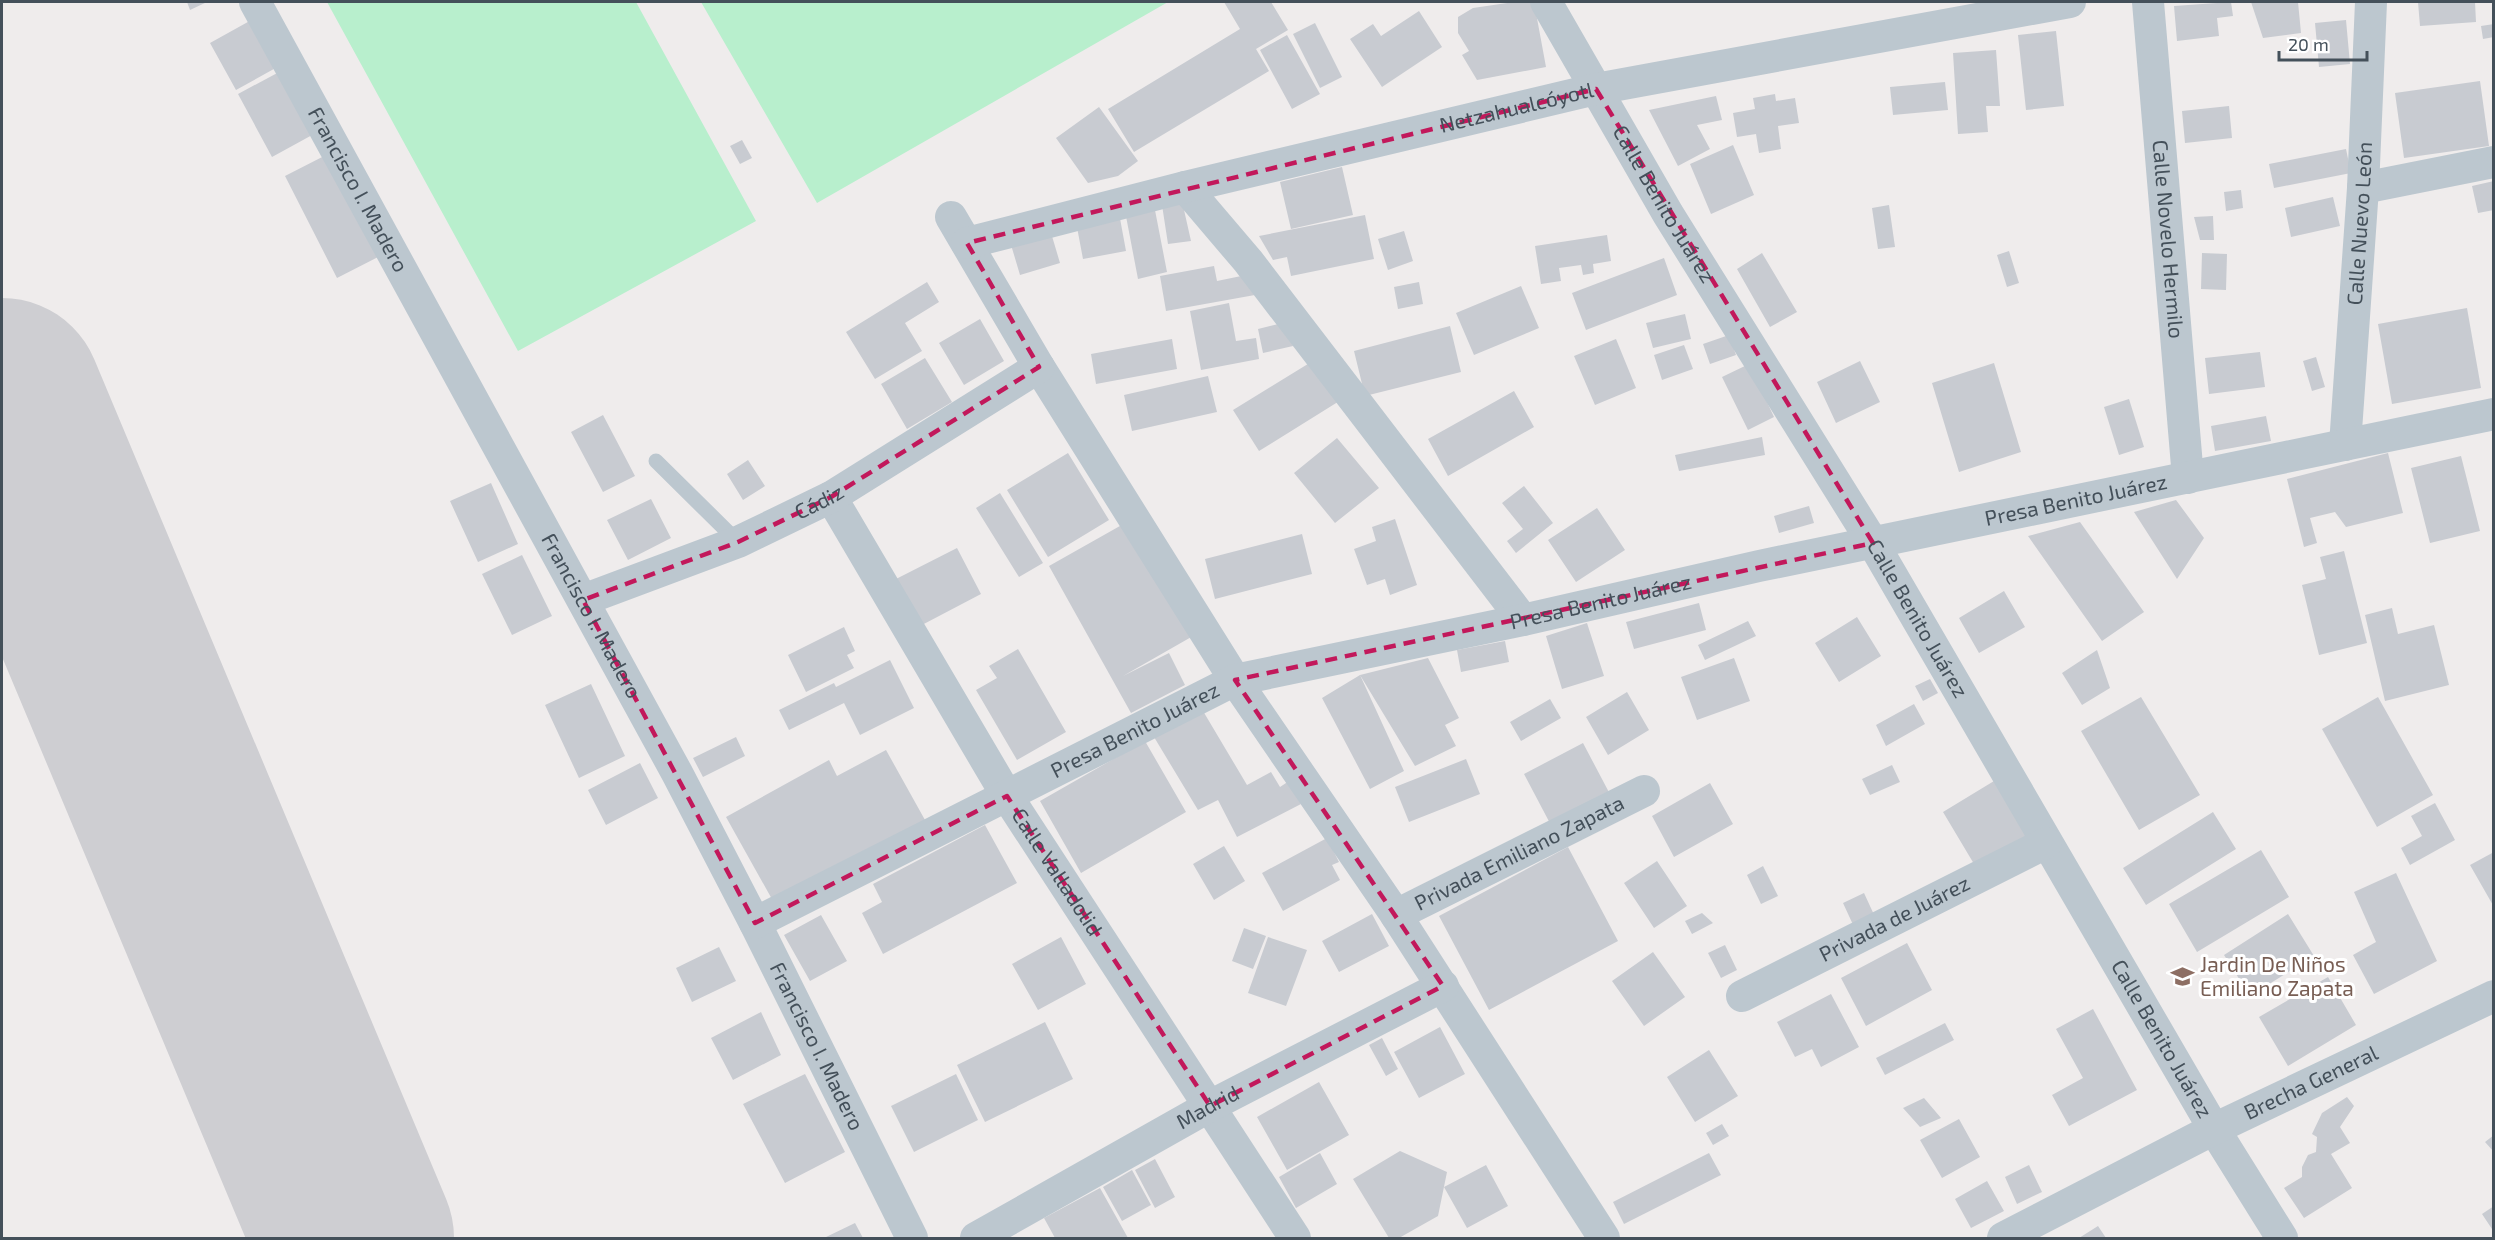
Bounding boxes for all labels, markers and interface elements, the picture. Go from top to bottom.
scale bar [2279,24,2368,62]
text: 20 m [2288,33,2329,55]
street label: Netzahualcóyotl [1437,76,1596,137]
street label: Francisco I. Madero [304,102,414,276]
street label: Calle Benito Juárez [1609,120,1722,287]
street label: Calle Novelo Hermilo [2149,139,2190,339]
street label: Calle Nuevo León [2341,141,2376,306]
street label: Presa Benito Juárez [1982,468,2169,530]
street label: Cádiz [790,478,848,524]
street label: Francisco I. Madero [537,528,648,702]
street label: Calle Benito Juárez [1863,535,1974,702]
street label: Presa Benito Juárez [1507,568,1694,633]
street label: Presa Benito Juárez [1046,676,1223,782]
street label: Privada Emiliano Zapata [1410,789,1628,915]
street label: Calle Valladolid [1007,803,1108,940]
street label: Privada de Juárez [1815,869,1974,966]
place label: Jardin De Niños Emiliano Zapata [2200,951,2354,1000]
street label: Calle Benito Juárez [2107,955,2219,1122]
street label: Francisco I. Madero [766,958,870,1134]
school or university icon: Jardin De Niños Emiliano Zapata [2169,964,2195,990]
street label: Brecha General [2239,1039,2382,1124]
street label: Madrid [1171,1079,1243,1134]

